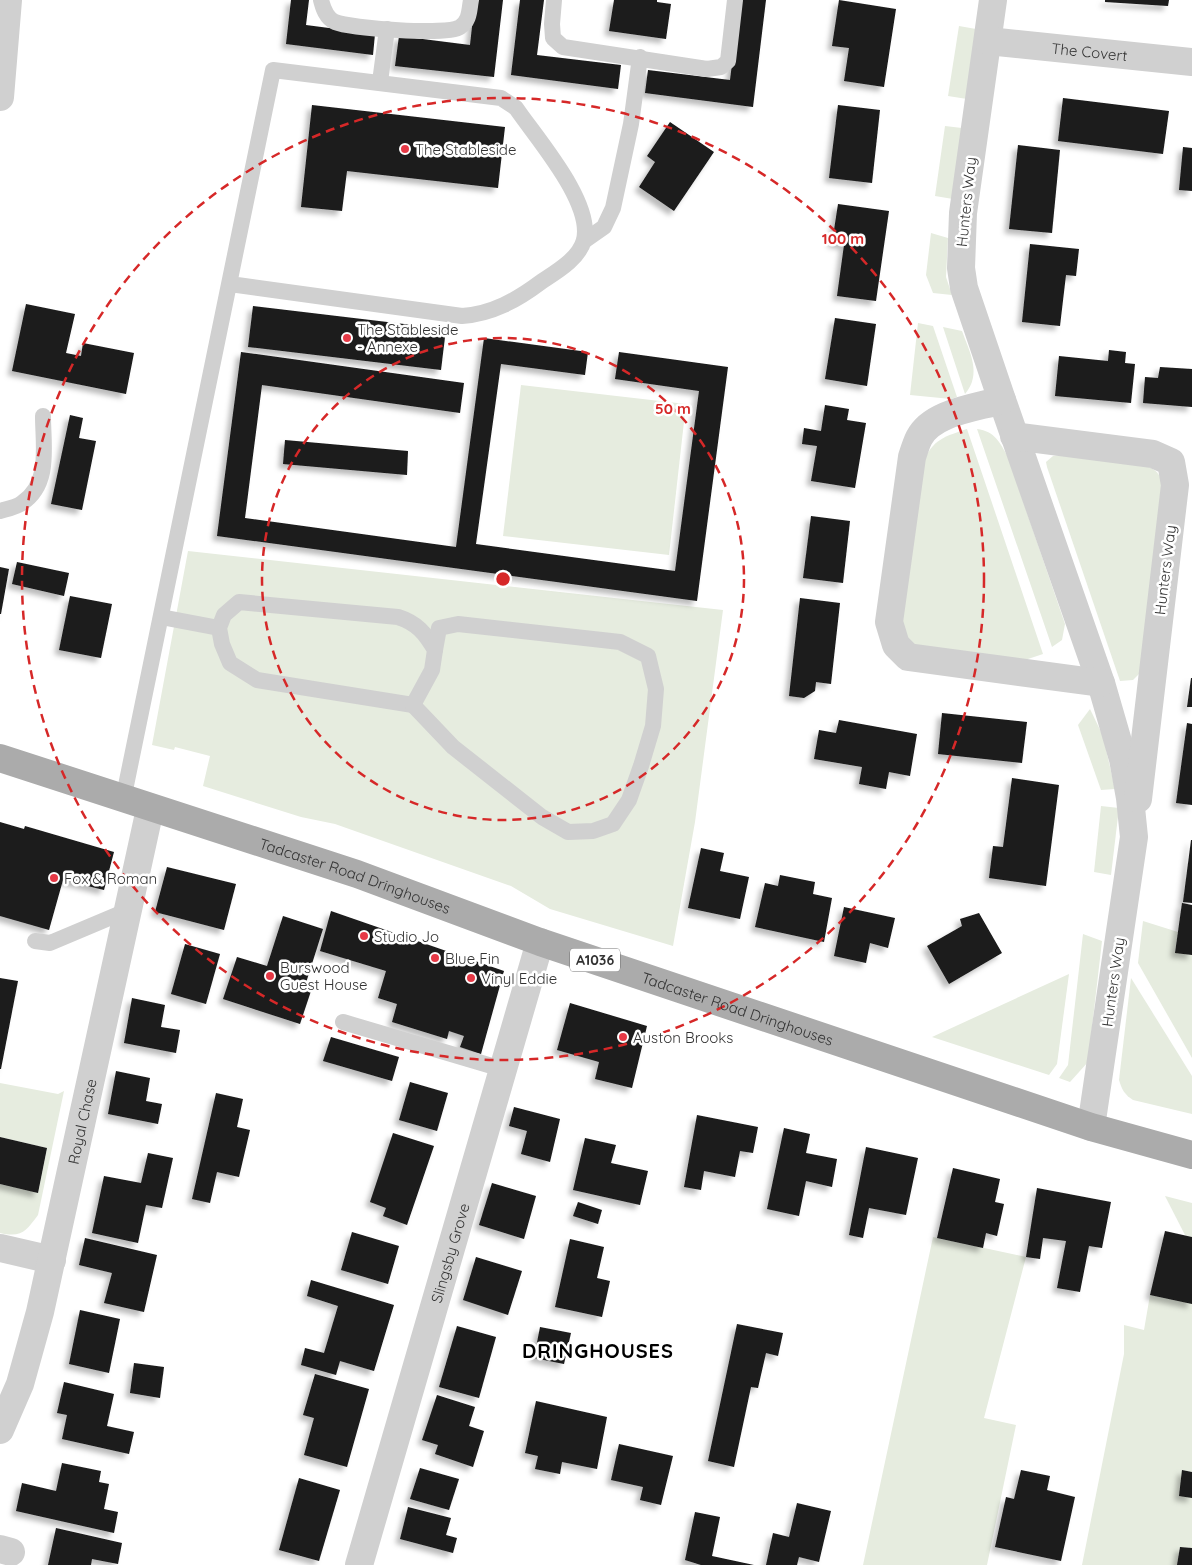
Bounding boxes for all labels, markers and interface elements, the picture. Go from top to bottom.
street label: The Covert [1051,38,1128,65]
place label: The Stableside [415,140,516,159]
marker: The Stableside [399,143,411,155]
street label: Hunters Way [952,156,980,248]
text: 100 m [822,229,864,248]
place label: The Stableside - Annexe [357,320,458,356]
marker: The Stableside - Annexe [341,332,353,344]
text: 50 m [655,399,691,418]
street label: Hunters Way [1150,524,1180,616]
centre of rings [494,570,512,588]
street label: Tadcaster Road Dringhouses [257,833,453,917]
place label: Fox & Roman [64,869,157,888]
marker: Fox & Roman [48,872,60,884]
place label: Studio Jo [374,927,439,946]
marker: Studio Jo [358,930,370,942]
street label: Hunters Way [1097,936,1129,1028]
road number: A1036 [570,948,620,972]
place label: Blue Fin [445,949,500,968]
marker: Blue Fin [429,952,441,964]
place label: Burswood Guest House [280,958,368,994]
street label: Tadcaster Road Dringhouses [639,967,836,1049]
place label: Vinyl Eddie [481,969,557,988]
marker: Burswood Guest House [264,970,276,982]
marker: Vinyl Eddie [465,972,477,984]
place label: Auston Brooks [633,1028,733,1047]
marker: Auston Brooks [617,1031,629,1043]
street label: Royal Chase [63,1077,100,1166]
street label: Slingsby Grove [426,1201,473,1305]
district label: DRINGHOUSES [522,1338,674,1363]

